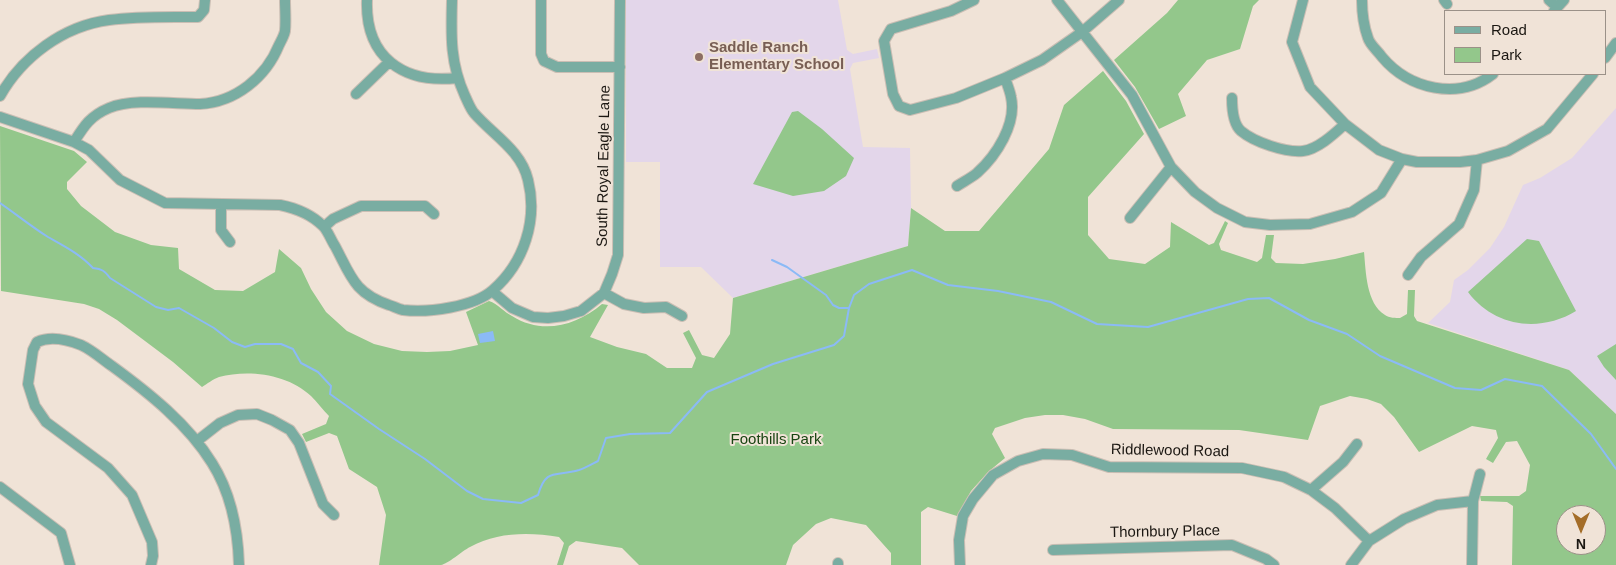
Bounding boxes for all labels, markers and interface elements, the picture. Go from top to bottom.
legend [1444,10,1606,75]
text: Road [1491,21,1527,38]
place label: Saddle Ranch Elementary School [709,39,844,74]
text: Park [1491,46,1522,63]
marker: Saddle Ranch Elementary School [693,51,705,63]
street label: South Royal Eagle Lane [594,85,614,247]
park label: Foothills Park [731,431,821,449]
street label: Riddlewood Road [1111,441,1229,461]
north arrow [1556,505,1606,555]
street label: Thornbury Place [1110,522,1220,542]
text: N [1576,536,1586,552]

